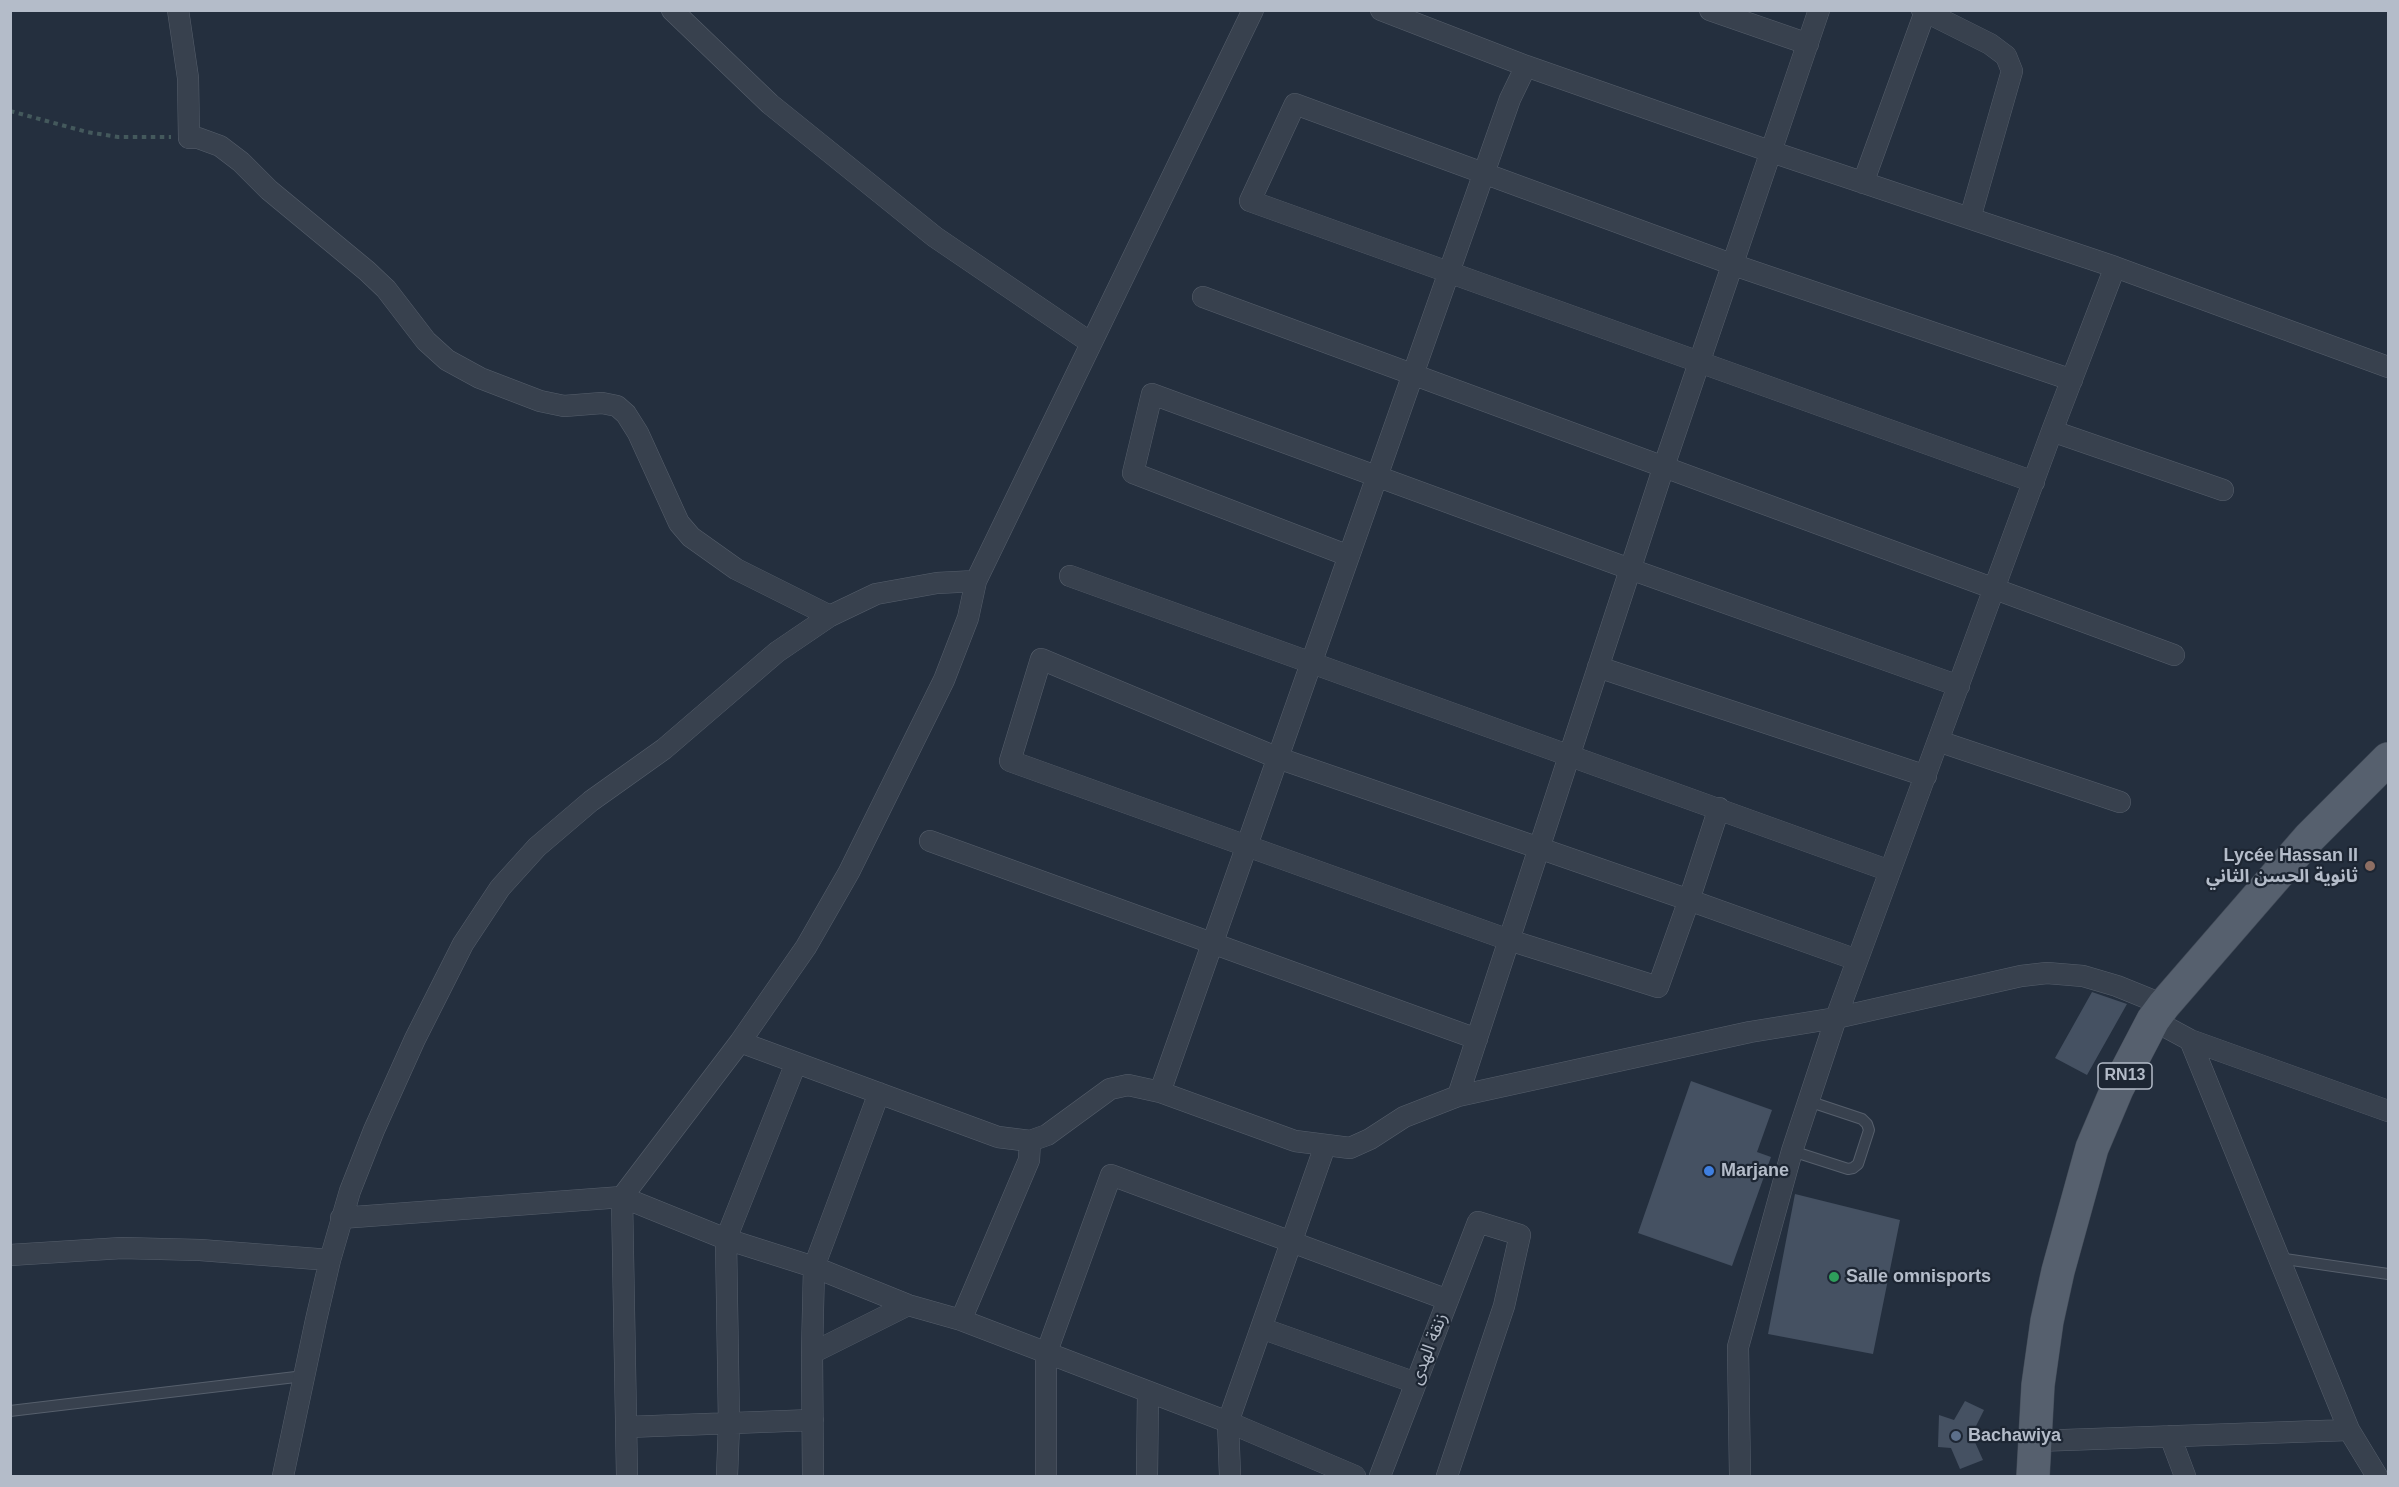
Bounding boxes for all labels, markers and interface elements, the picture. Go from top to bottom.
place label: Lycée Hassan II ثانوية الحسن الثاني [2206,845,2358,888]
marker: Lycée Hassan II ثانوية الحسن الثاني [2363,859,2377,873]
road number: RN13 [2098,1063,2152,1089]
place label: Marjane [1721,1160,1789,1182]
marker: Marjane [1702,1164,1716,1178]
place label: Salle omnisports [1846,1266,1991,1288]
marker: Salle omnisports [1827,1270,1841,1284]
street label: زنقة الهدى [1405,1310,1453,1388]
place label: Bachawiya [1968,1425,2061,1447]
marker: Bachawiya [1949,1429,1963,1443]

